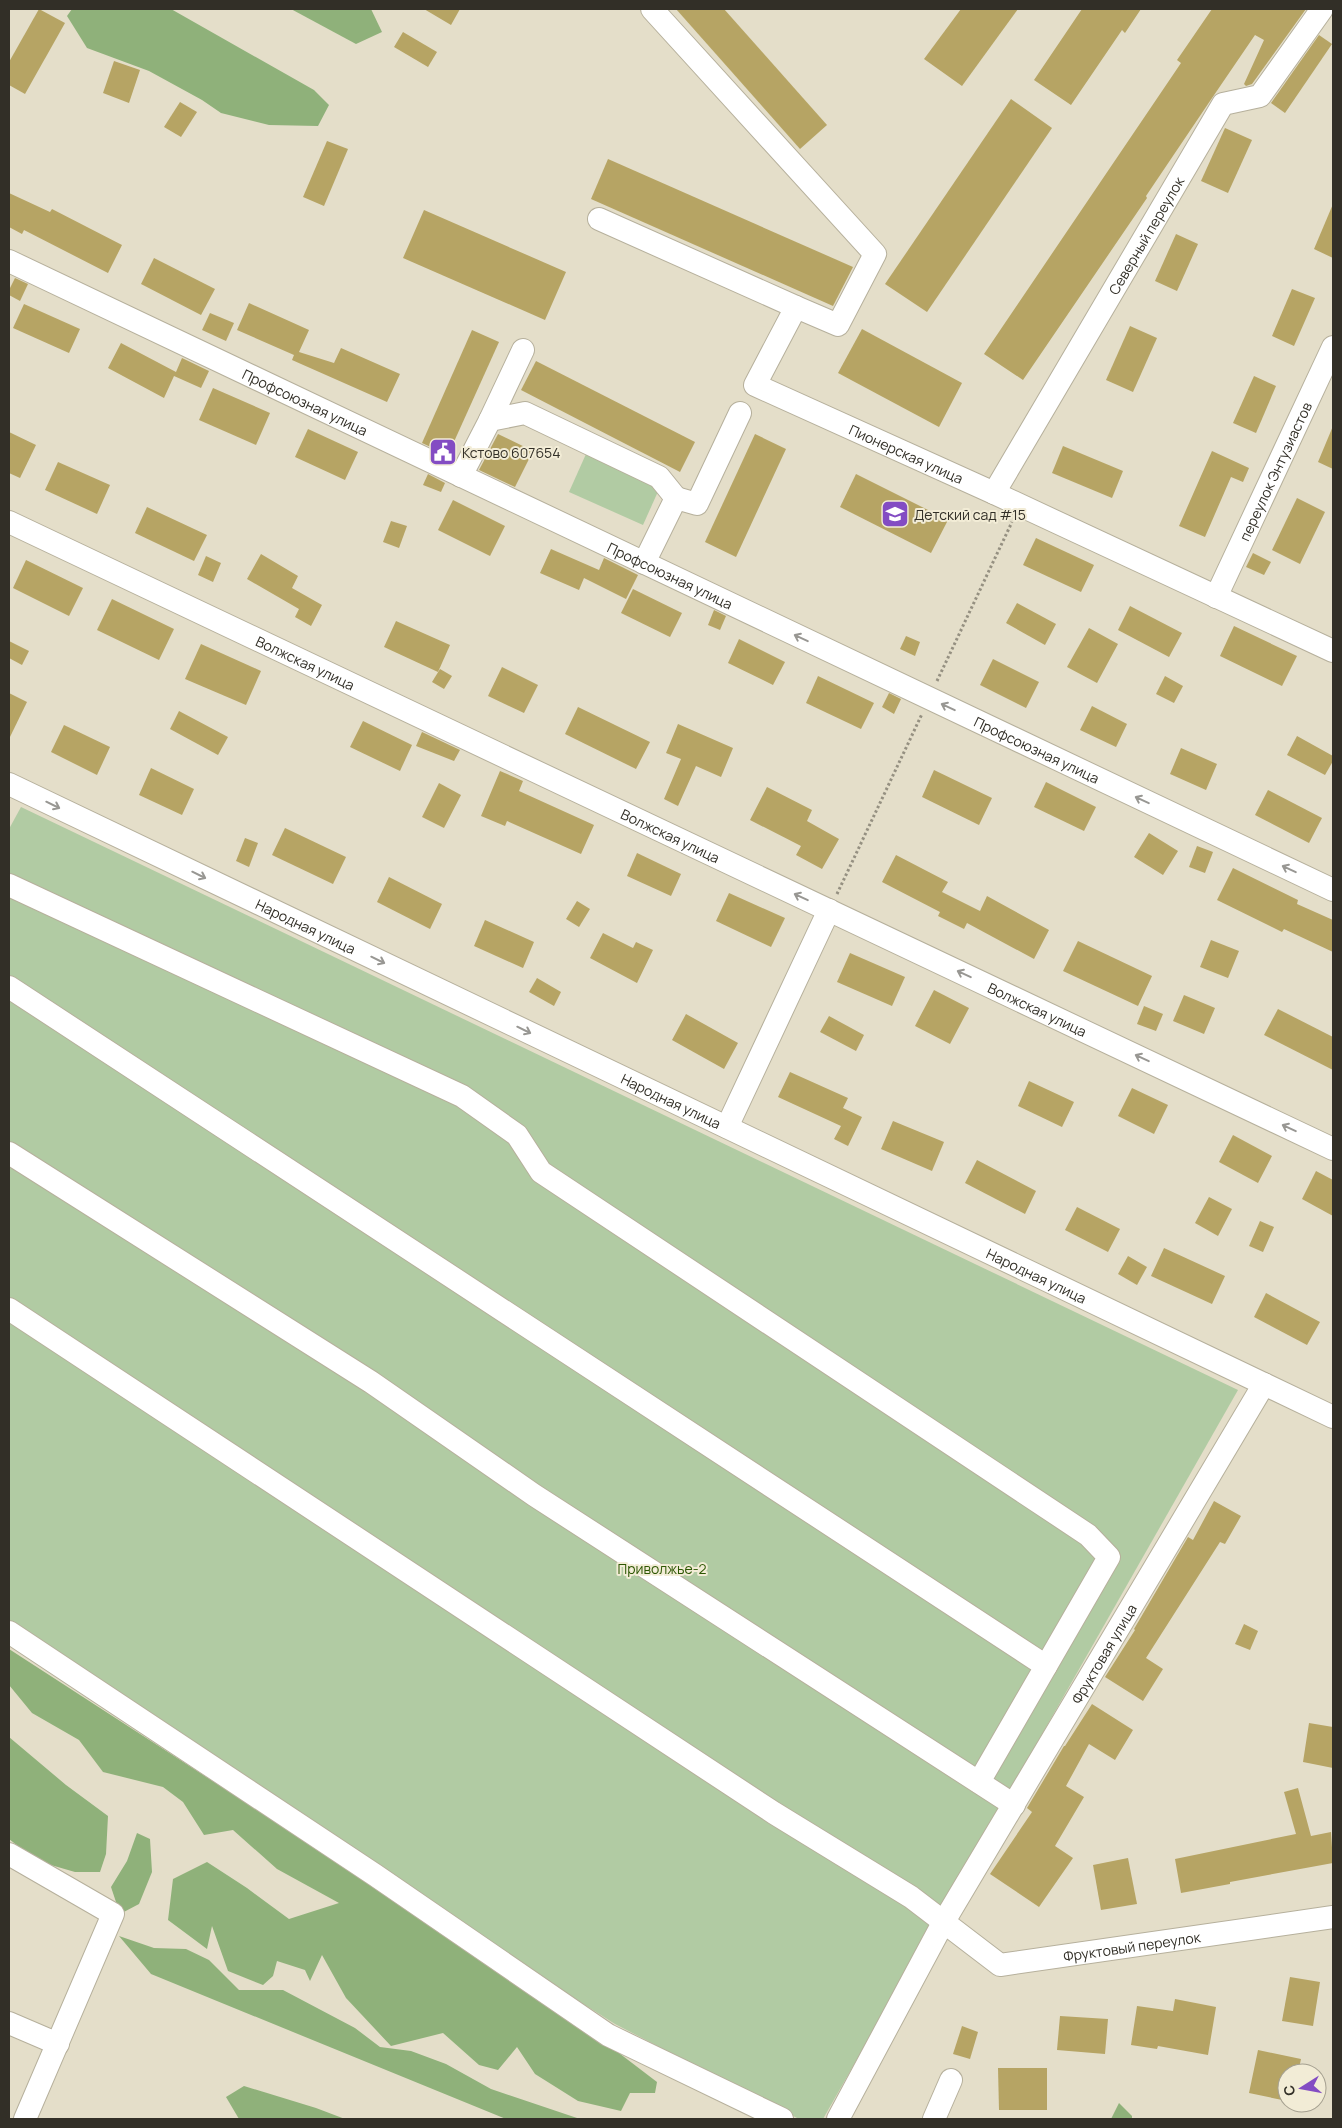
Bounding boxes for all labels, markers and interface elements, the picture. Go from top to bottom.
street label: Северный переулок [1104,172,1188,298]
street label: Профсоюзная улица [240,364,371,440]
street label: переулок Энтузиастов [1234,398,1316,544]
street label: Пионерская улица [846,419,966,487]
public building icon: Кстово 607654 [428,437,458,467]
place label: Кстово 607654 [462,443,560,462]
school or university icon: Детский сад #15 [880,499,910,529]
place label: Детский сад #15 [914,505,1026,524]
street label: Профсоюзная улица [604,537,736,613]
street label: Волжская улица [253,631,358,694]
one-way arrow [794,632,809,642]
one-way arrow [941,702,956,712]
street label: Профсоюзная улица [971,711,1103,787]
one-way arrow [1135,794,1150,804]
one-way arrow [45,801,60,810]
street label: Волжская улица [618,804,723,867]
one-way arrow [1282,864,1297,874]
one-way arrow [191,871,206,880]
one-way arrow [794,892,809,901]
street label: Народная улица [253,894,359,958]
one-way arrow [370,955,385,965]
one-way arrow [957,969,972,978]
street label: Волжская улица [985,978,1090,1041]
one-way arrow [516,1026,531,1035]
one-way arrow [1135,1053,1150,1063]
street label: Народная улица [618,1069,724,1133]
one-way arrow [1282,1123,1297,1132]
street label: Народная улица [984,1243,1090,1307]
park label: Приволжье-2 [617,1559,707,1578]
street label: Фруктовая улица [1066,1600,1141,1707]
street label: Фруктовый переулок [1062,1927,1203,1965]
north arrow [1277,2063,1327,2113]
text: С [1278,2084,1299,2097]

